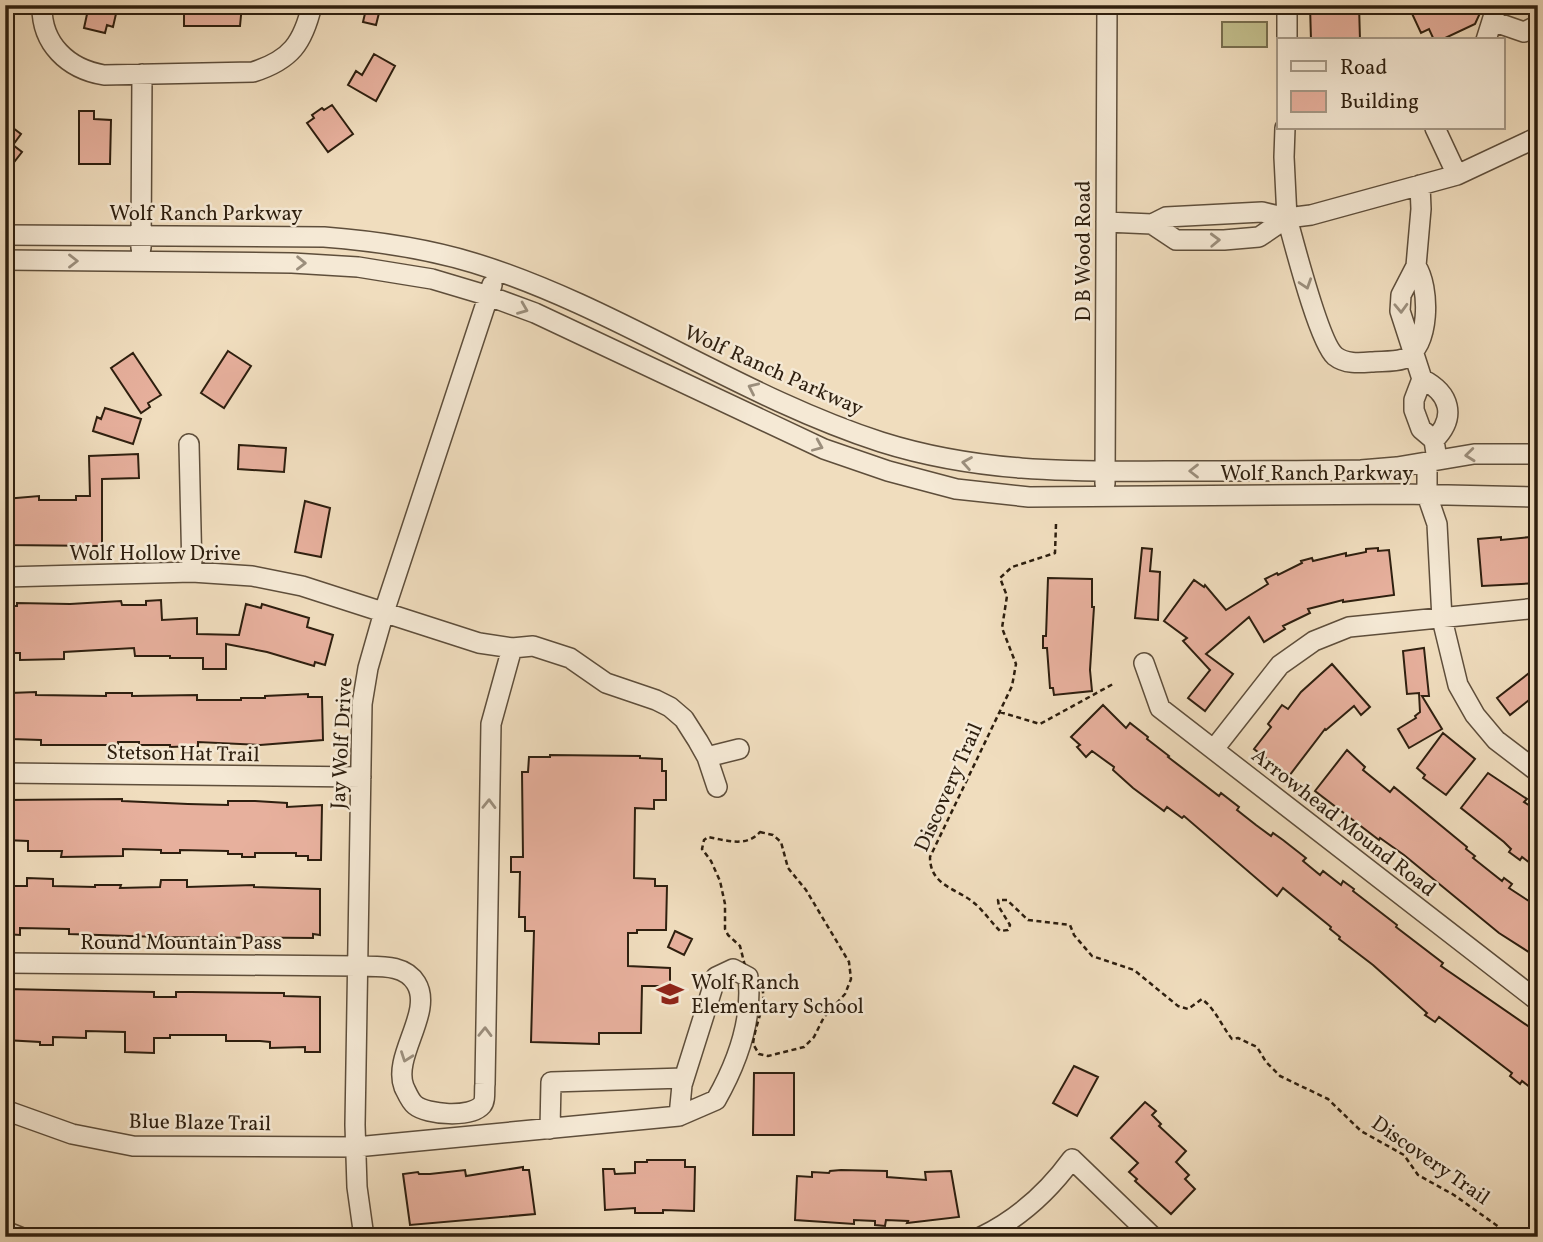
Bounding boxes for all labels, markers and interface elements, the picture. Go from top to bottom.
legend [1277,38,1504,130]
text: Road [1340,54,1387,83]
text: Building [1340,88,1419,117]
street label: D B Wood Road [1070,180,1099,322]
street label: Wolf Ranch Parkway [109,200,303,229]
one-way arrow [1210,233,1221,248]
one-way arrow [69,253,79,269]
one-way arrow [296,255,307,271]
one-way arrow [1298,277,1312,290]
one-way arrow [516,300,528,314]
one-way arrow [1394,303,1409,314]
street label: Wolf Ranch Parkway [679,319,868,424]
one-way arrow [748,382,761,396]
one-way arrow [810,438,823,452]
one-way arrow [1464,448,1475,463]
one-way arrow [961,456,973,471]
street label: Wolf Ranch Parkway [1220,460,1414,489]
one-way arrow [1189,463,1199,479]
street label: Wolf Hollow Drive [69,540,241,569]
street label: Jay Wolf Drive [325,676,360,810]
street label: Discovery Trail [908,719,991,857]
street label: Stetson Hat Trail [106,739,260,770]
street label: Arrowhead Mound Road [1245,742,1441,904]
one-way arrow [481,798,497,809]
street label: Round Mountain Pass [80,929,282,958]
place label: Wolf Ranch Elementary School [691,969,864,1022]
school or university icon: Wolf Ranch Elementary School [655,979,685,1009]
one-way arrow [478,1026,493,1037]
one-way arrow [400,1050,414,1062]
street label: Blue Blaze Trail [128,1108,271,1139]
street label: Discovery Trail [1365,1110,1495,1213]

